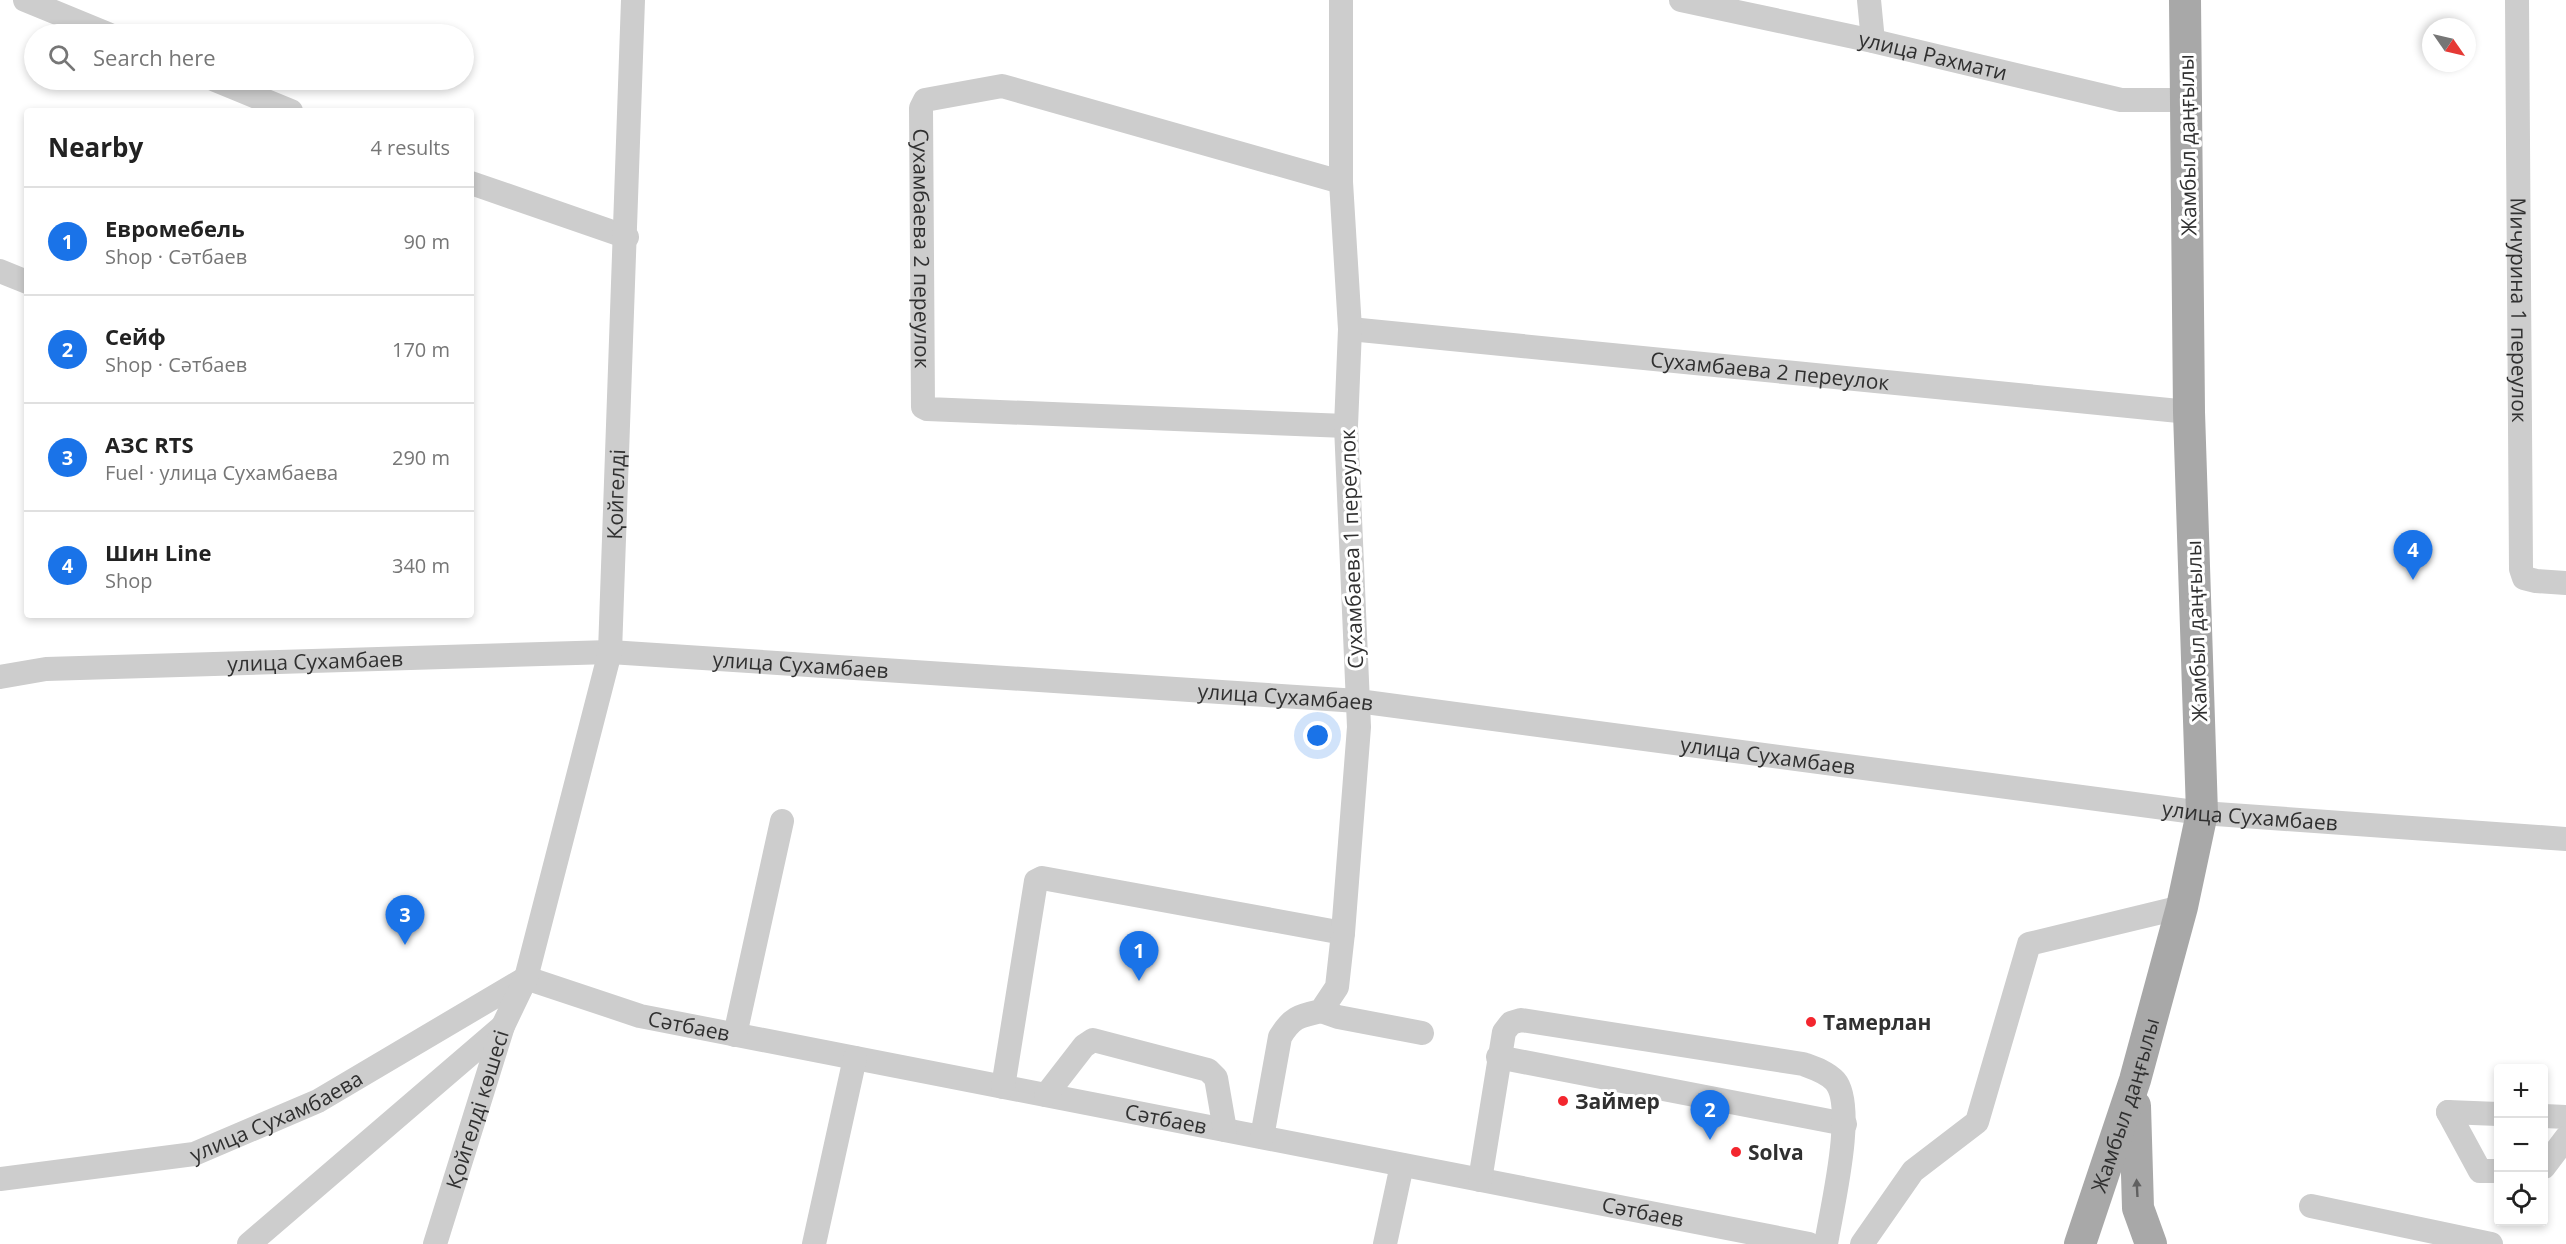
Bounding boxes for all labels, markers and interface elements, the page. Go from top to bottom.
north arrow [2422,18,2476,72]
search box [24,24,474,90]
street label: улица Рахмати [1856,24,2010,86]
icon: search [45,41,78,74]
text: Search here [93,42,216,72]
street label: Жамбыл даңғылы [2171,54,2203,236]
street label: Сухамбаева 2 переулок [907,128,937,369]
text: Nearby [48,129,143,165]
text: 4 results [370,134,450,161]
street label: Мичурина 1 переулок [2504,197,2534,423]
text: Евромебель [105,213,245,243]
text: 1 [62,228,73,255]
text: 90 m [403,228,450,255]
text: Shop · Сәтбаев [105,243,247,270]
text: Сейф [105,321,166,351]
text: 2 [62,336,73,363]
text: 170 m [392,336,450,363]
street label: Сухамбаева 2 переулок [1649,345,1891,396]
text: Shop · Сәтбаев [105,351,247,378]
street label: Сухамбаева 1 переулок [1333,428,1369,669]
text: АЗС RTS [105,429,194,459]
text: 3 [62,444,73,471]
text: 290 m [392,444,450,471]
street label: Қойгелді [600,449,631,540]
text: Fuel · улица Сухамбаева [105,459,338,486]
pin: 4 [2394,530,2432,580]
text: Шин Line [105,537,211,567]
street label: Жамбыл даңғылы [2179,540,2213,722]
text: 4 [62,552,73,579]
text: 340 m [392,552,450,579]
text: Shop [105,567,153,594]
street label: улица Сухамбаев [227,644,404,678]
street label: улица Сухамбаев [712,645,889,684]
street label: улица Сухамбаев [1197,677,1375,717]
your location [1303,721,1332,750]
street label: улица Сухамбаев [1679,730,1857,781]
street label: улица Сухамбаев [2161,794,2339,837]
pin: 3 [386,896,424,945]
pin: 1 [1120,932,1158,981]
street label: Сәтбаев [646,1004,732,1047]
place label: Тамерлан [1823,1008,1931,1036]
marker: Тамерлан [1804,1015,1818,1029]
street label: Жамбыл даңғылы [2084,1015,2165,1196]
street label: Қойгелді көшесі [439,1026,515,1192]
street label: улица Сухамбаева [185,1064,368,1168]
map controls [2494,1064,2548,1226]
button: + [2494,1064,2548,1118]
place label: Займер [1575,1087,1660,1115]
pin: 2 [1690,1090,1730,1140]
marker: Займер [1556,1094,1570,1108]
street label: Сәтбаев [1123,1097,1209,1140]
button: − [2494,1118,2548,1172]
place label: Solva [1748,1138,1804,1166]
marker: Solva [1729,1145,1743,1159]
button: locate [2494,1172,2548,1226]
one-way arrow [2133,1178,2142,1197]
street label: Сәтбаев [1600,1190,1686,1233]

